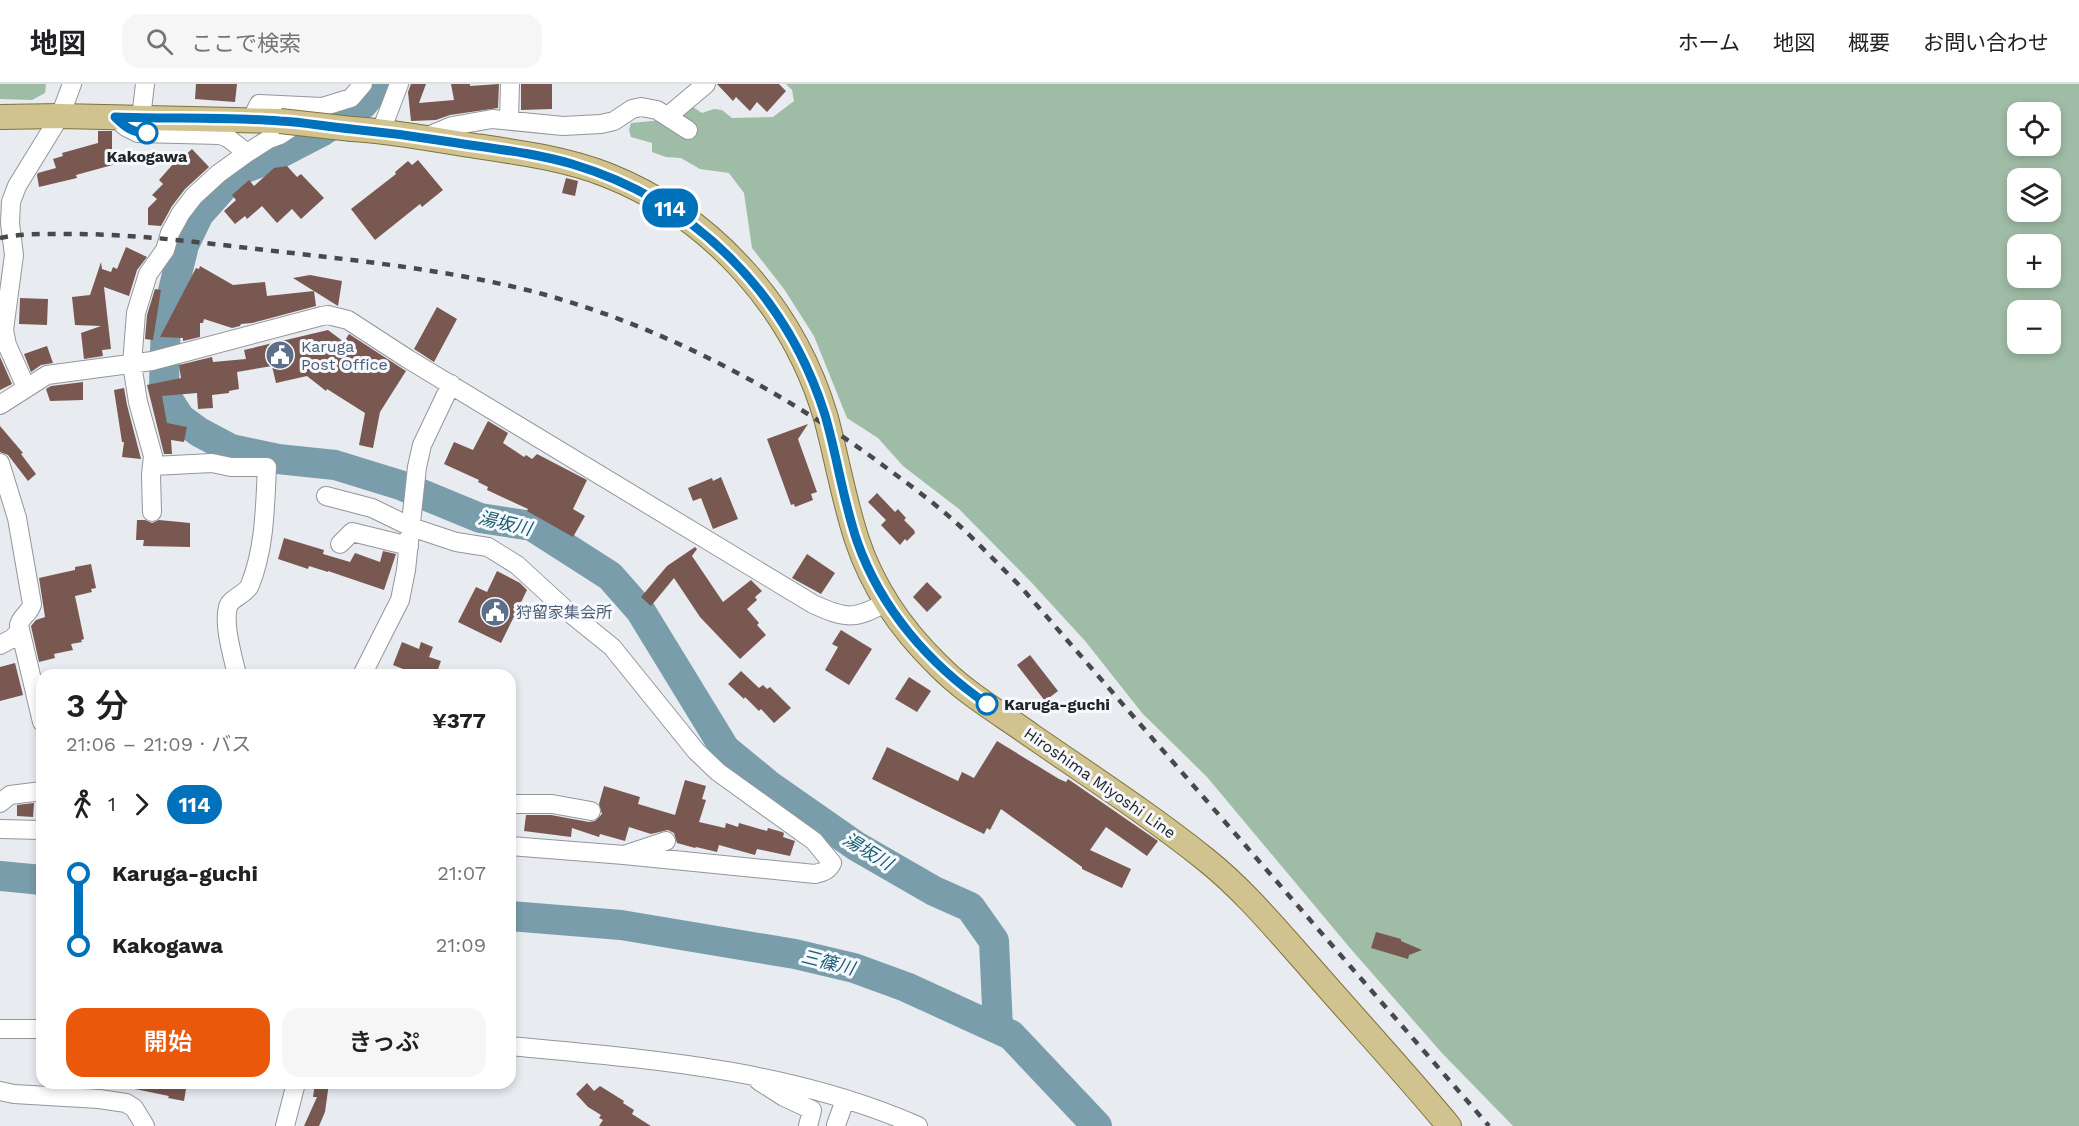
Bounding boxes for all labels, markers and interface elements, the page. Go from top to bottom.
search box [122,14,542,68]
icon: search [143,25,176,58]
text: 地図 [30,27,86,60]
text: ホーム [1678,30,1740,55]
text: 地図 [1773,30,1815,55]
text: 概要 [1848,30,1890,55]
text: お問い合わせ [1923,30,2049,55]
text: ここで検索 [191,31,301,56]
map controls [2007,102,2061,354]
button: locate [2007,102,2061,156]
marker: Kakogawa [136,122,158,144]
place label: Kakogawa [107,147,188,166]
button: layers [2007,168,2061,222]
line badge: 114 [636,188,704,228]
text: 114 [654,196,686,221]
button: + [2007,234,2061,288]
button: − [2007,300,2061,354]
place label: Karuga Post Office [301,337,388,374]
public building icon: Karuga Post Office [264,339,296,371]
water label: 湯坂川 [476,507,536,540]
public building icon: 狩留家集会所 [479,596,511,628]
place label: 狩留家集会所 [516,603,612,622]
text: 3 分 [66,686,129,725]
marker: Karuga-guchi [976,693,998,715]
place label: Karuga-guchi [1004,695,1110,714]
text: ¥377 [432,708,486,733]
street label: Hiroshima Miyoshi Line [1021,723,1179,843]
text: 21:06 – 21:09 · バス [66,732,251,756]
icon: walk [66,788,99,821]
icon: forward [125,788,158,821]
text: 1 [108,792,116,816]
text: 114 [179,792,210,817]
water label: 湯坂川 [839,828,898,875]
text: Karuga-guchi [112,861,258,886]
text: 21:07 [437,861,486,885]
text: Kakogawa [112,933,223,958]
text: 21:09 [436,933,486,957]
water label: 三篠川 [799,945,859,979]
button: 開始 [66,1008,270,1077]
button: きっぷ [282,1008,486,1077]

